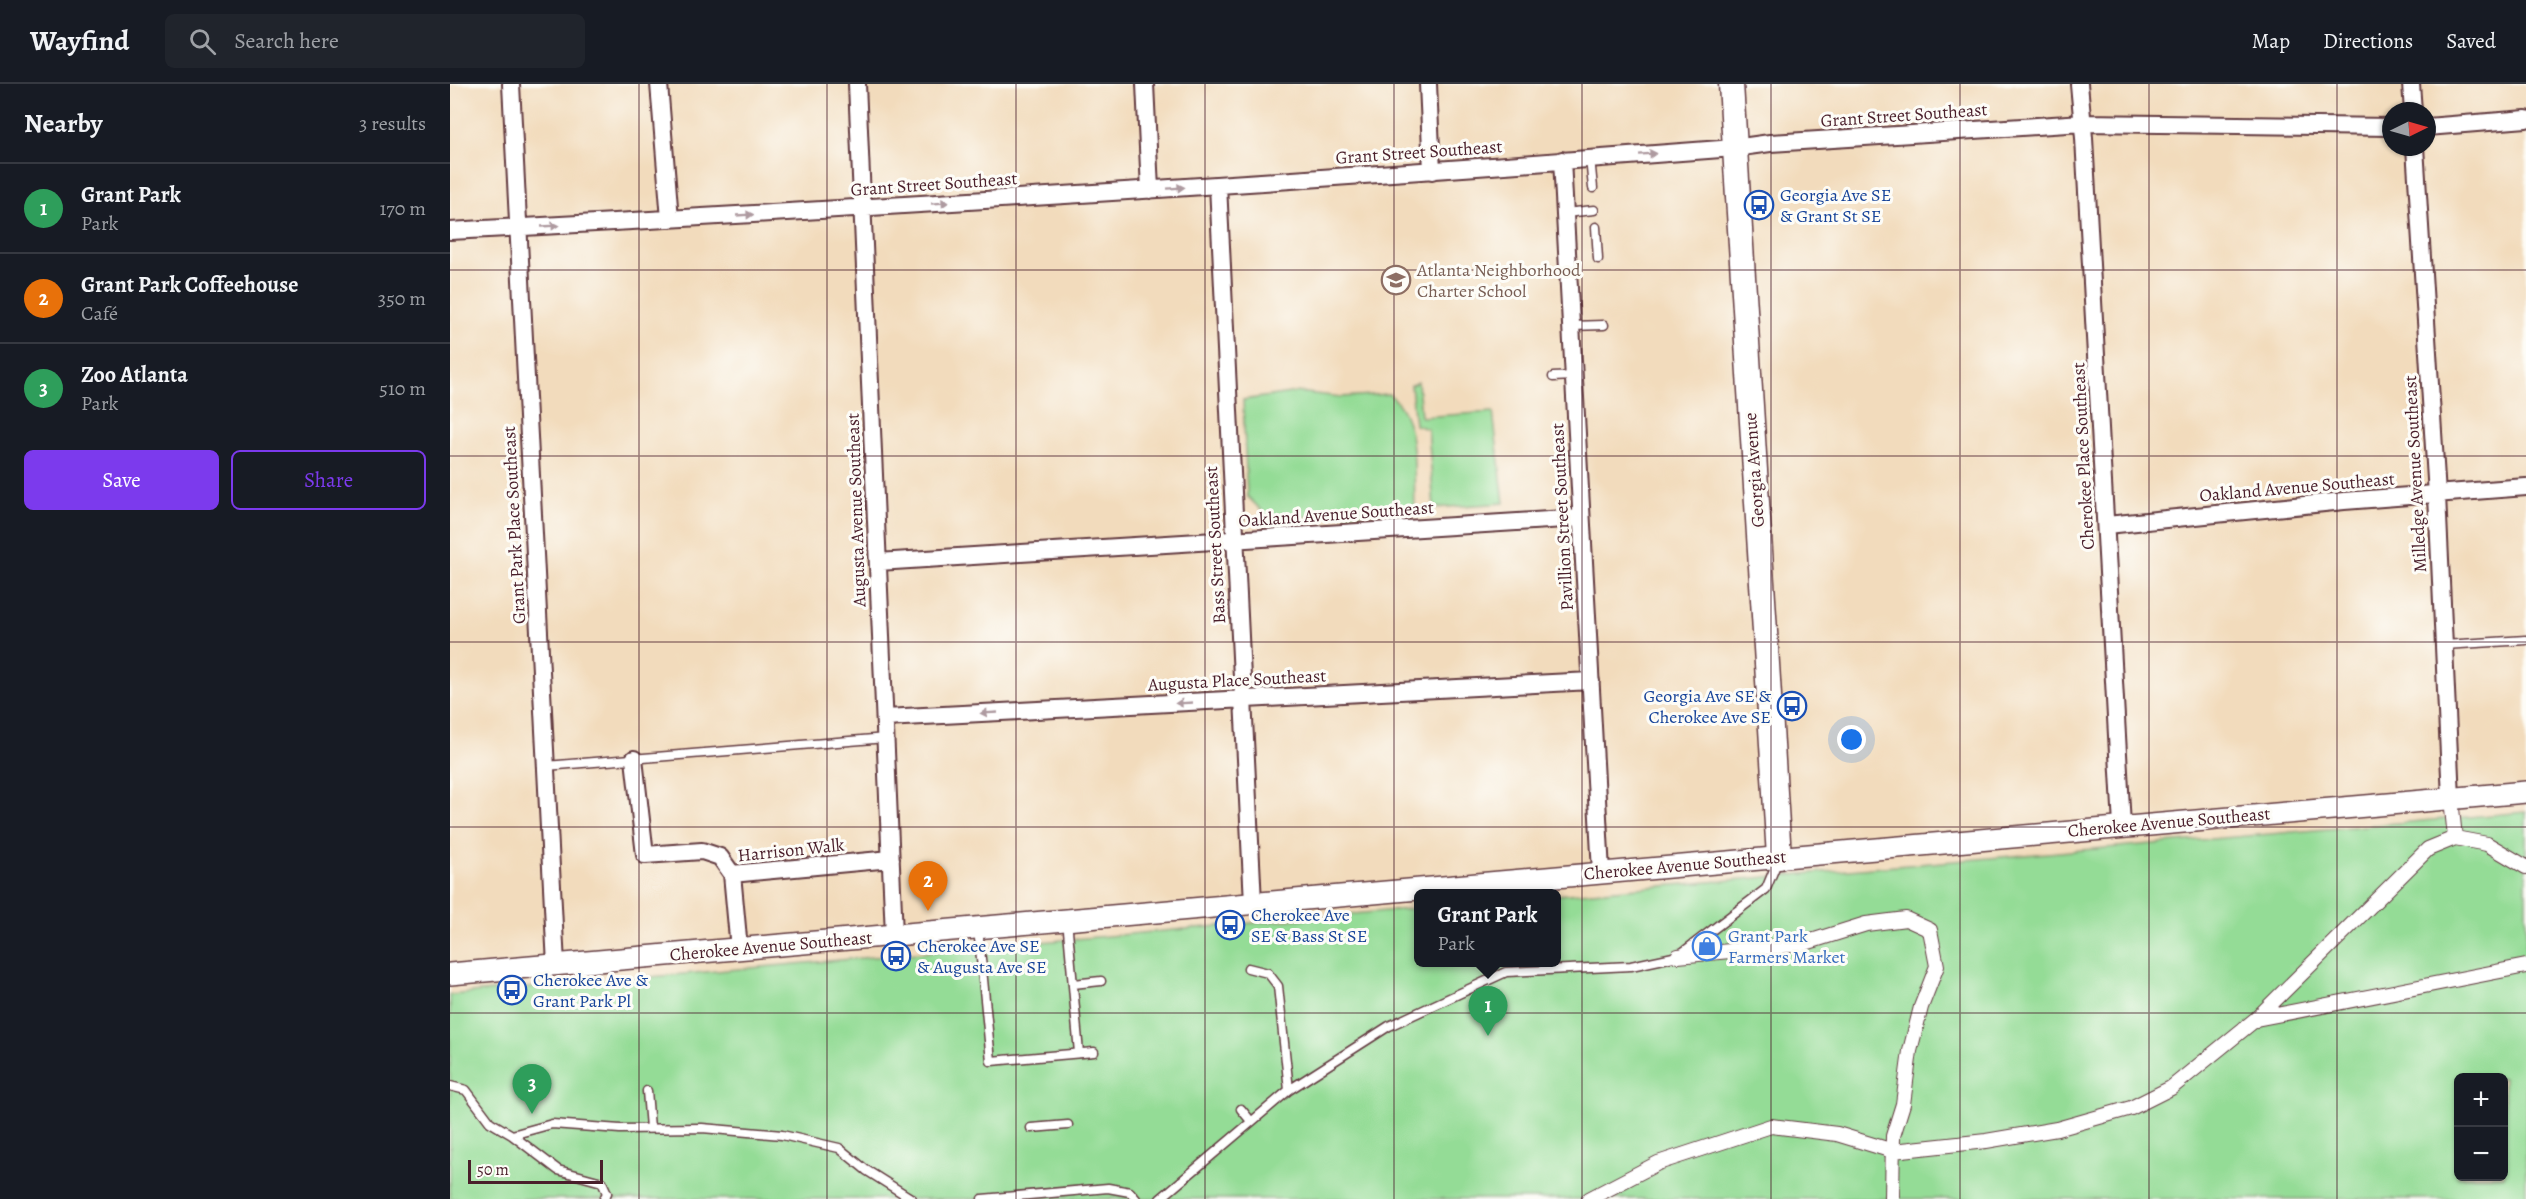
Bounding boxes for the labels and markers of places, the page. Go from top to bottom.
place label: Georgia Ave SE & Grant St SE [1780,183,1891,228]
bus stop icon: Georgia Ave SE & Grant St SE [1743,189,1775,221]
place label: Atlanta Neighborhood Charter School [1416,258,1581,303]
school or university icon: Atlanta Neighborhood Charter School [1380,264,1412,296]
place label: Georgia Ave SE & Cherokee Ave SE [1644,684,1771,729]
bus stop icon: Georgia Ave SE & Cherokee Ave SE [1776,690,1808,722]
pin: 2 [908,862,948,911]
place label: Cherokee Ave SE & Bass St SE [1251,903,1367,948]
bus stop icon: Cherokee Ave SE & Bass St SE [1214,909,1246,941]
place label: Grant Park Farmers Market [1728,924,1845,969]
shop icon: Grant Park Farmers Market [1691,930,1723,962]
place label: Cherokee Ave SE & Augusta Ave SE [917,934,1047,979]
bus stop icon: Cherokee Ave SE & Augusta Ave SE [880,940,912,972]
place label: Cherokee Ave & Grant Park Pl [533,968,648,1013]
bus stop icon: Cherokee Ave & Grant Park Pl [496,974,528,1006]
pin: 1 [1468,986,1508,1036]
pin: 3 [512,1064,551,1114]

